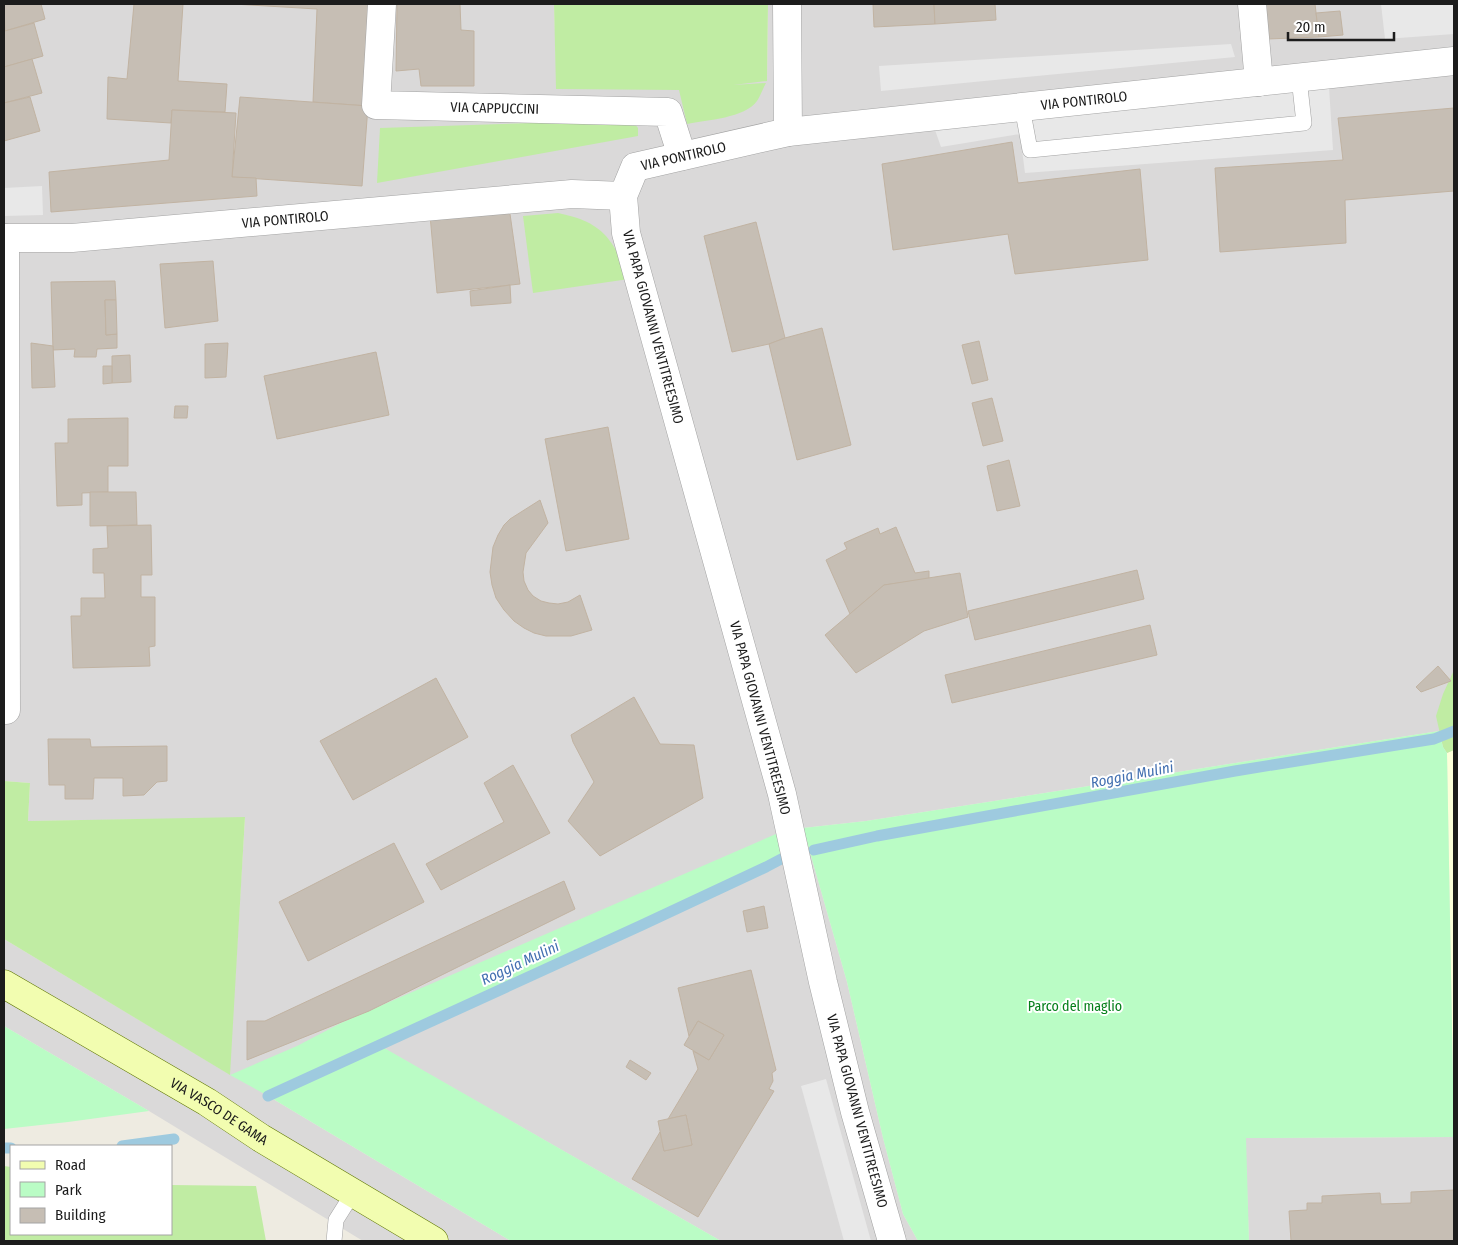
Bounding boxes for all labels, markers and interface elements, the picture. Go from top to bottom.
scale bar [1288,10,1394,42]
text: 20 m [1296,18,1326,36]
street label: VIA PONTIROLO [1040,87,1128,113]
street label: VIA CAPPUCCINI [450,98,539,117]
street label: VIA PONTIROLO [639,138,728,174]
street label: VIA PONTIROLO [241,207,329,232]
street label: VIA PAPA GIOVANNI VENTITREESIMO [619,228,687,426]
street label: VIA PAPA GIOVANNI VENTITREESIMO [726,619,794,817]
water label: Roggia Mulini [1089,758,1175,792]
water label: Roggia Mulini [478,937,562,989]
park label: Parco del maglio [1028,998,1122,1015]
street label: VIA PAPA GIOVANNI VENTITREESIMO [823,1012,891,1210]
street label: VIA VASCO DE GAMA [167,1074,271,1149]
legend [10,1145,172,1235]
text: Road [55,1156,86,1174]
text: Park [55,1181,82,1199]
text: Building [55,1206,106,1224]

